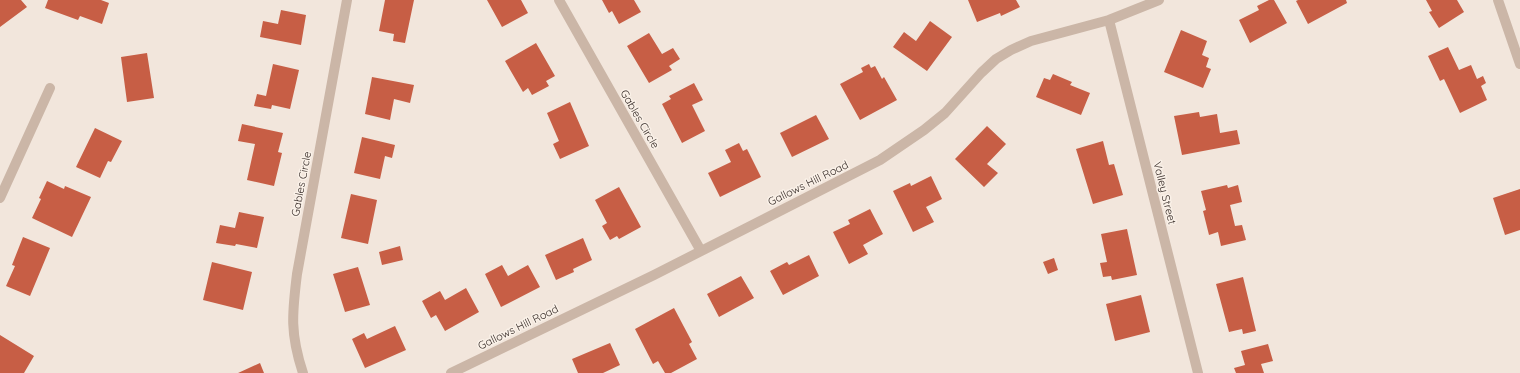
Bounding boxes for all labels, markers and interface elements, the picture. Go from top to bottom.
street label: Gables Circle [617,87,663,151]
street label: Gables Circle [288,150,314,218]
street label: Gallows Hill Road [765,157,851,209]
street label: Valley Street [1150,160,1180,226]
street label: Gallows Hill Road [475,301,561,353]

